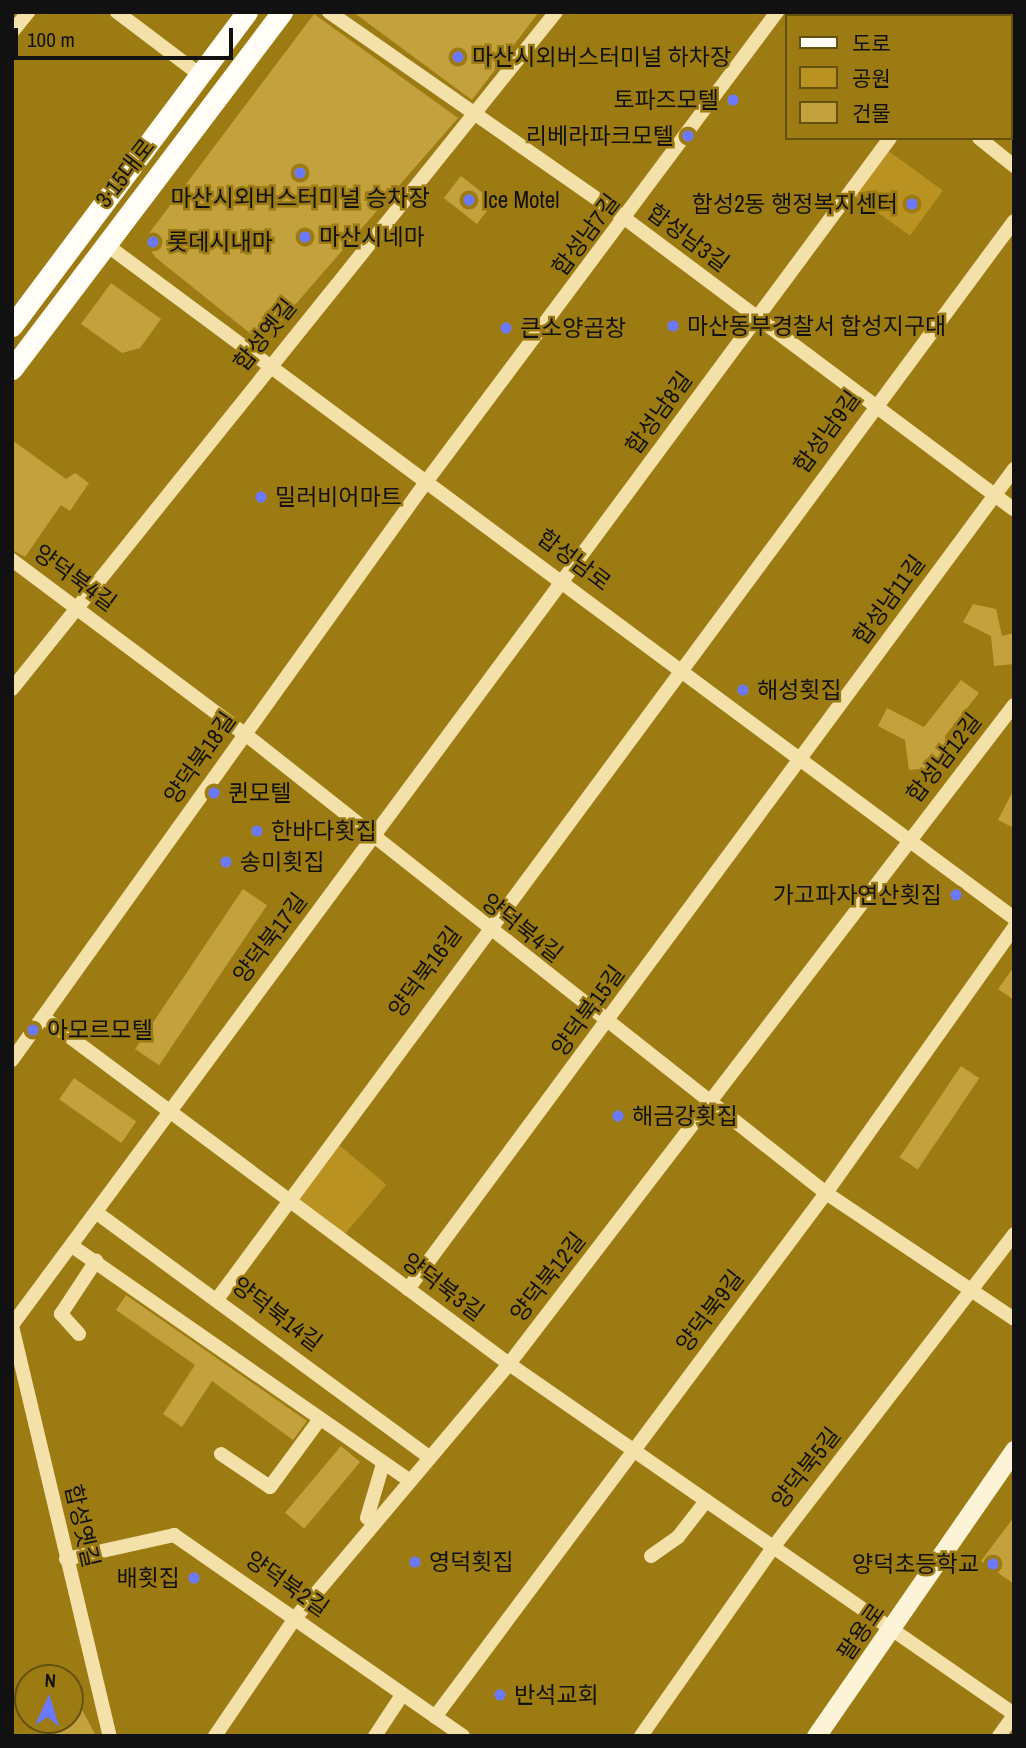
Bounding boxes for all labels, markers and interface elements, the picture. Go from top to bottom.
scale bar [18,14,236,58]
legend [785,14,1012,140]
text: 100 m [27,25,75,54]
text: 도로 [852,29,891,58]
place label: 마산시외버스터미널 하차장 [472,43,731,71]
marker: 마산시외버스터미널 하차장 [450,49,466,65]
text: 공원 [852,64,891,93]
place label: 토파즈모텔 [613,86,719,114]
marker: 토파즈모텔 [725,92,741,108]
text: 건물 [852,99,891,128]
place label: 리베라파크모텔 [526,122,674,150]
marker: 리베라파크모텔 [680,128,696,144]
street label: 3·15대로 [90,133,160,213]
marker: 마산시외버스터미널 승차장 [292,165,308,181]
place label: 마산시외버스터미널 승차장 [170,184,430,212]
place label: Ice Motel [483,186,560,214]
street label: 합성남7길 [546,189,626,281]
place label: 합성2동 행정복지센터 [692,190,898,218]
marker: Ice Motel [461,192,477,208]
marker: 합성2동 행정복지센터 [904,196,920,212]
street label: 합성남3길 [642,198,734,278]
place label: 마산시네마 [319,223,425,251]
place label: 롯데시내마 [167,228,273,256]
marker: 마산시네마 [297,229,313,245]
marker: 롯데시내마 [145,234,161,250]
street label: 합성옛길 [228,293,302,377]
place label: 마산동부경찰서 합성지구대 [687,312,946,340]
place label: 큰소양곱창 [520,314,626,342]
marker: 마산동부경찰서 합성지구대 [665,318,681,334]
marker: 큰소양곱창 [498,320,514,336]
street label: 합성남8길 [620,366,698,460]
street label: 합성남9길 [788,385,866,479]
place label: 밀러비어마트 [275,483,402,511]
marker: 밀러비어마트 [253,489,269,505]
street label: 합성남로 [532,524,616,596]
street label: 양덕북4길 [28,539,122,617]
street label: 합성남11길 [847,550,931,650]
place label: 해성횟집 [757,676,842,704]
marker: 해성횟집 [735,682,751,698]
street label: 양덕북18길 [158,707,242,809]
street label: 합성남12길 [901,708,987,808]
place label: 퀸모텔 [228,779,291,807]
marker: 퀸모텔 [206,785,222,801]
place label: 한바다횟집 [271,817,377,845]
marker: 한바다횟집 [249,823,265,839]
place label: 송미횟집 [240,848,325,876]
marker: 송미횟집 [218,854,234,870]
place label: 가고파자연산횟집 [773,881,942,909]
marker: 가고파자연산횟집 [948,887,964,903]
street label: 양덕북17길 [227,888,313,988]
street label: 양덕북4길 [476,888,568,968]
street label: 양덕북16길 [383,921,467,1023]
street label: 양덕북15길 [546,960,630,1062]
place label: 아모르모텔 [47,1016,153,1044]
marker: 아모르모텔 [25,1022,41,1038]
place label: 해금강횟집 [632,1102,738,1130]
marker: 해금강횟집 [610,1108,626,1124]
street label: 양덕북12길 [505,1227,591,1327]
street label: 양덕북3길 [397,1247,489,1327]
street label: 양덕북9길 [670,1265,750,1357]
street label: 양덕북14길 [227,1271,327,1357]
street label: 양덕북5길 [766,1422,846,1514]
street label: 합성옛길 [59,1482,105,1570]
street label: 양덕북2길 [240,1545,334,1623]
place label: 영덕횟집 [429,1548,514,1576]
place label: 양덕초등학교 [852,1550,979,1578]
marker: 영덕횟집 [407,1554,423,1570]
marker: 양덕초등학교 [985,1556,1001,1572]
place label: 배횟집 [117,1564,180,1592]
marker: 배횟집 [186,1570,202,1586]
street label: 팔용로 [831,1598,891,1666]
north arrow [14,1664,84,1734]
text: N [44,1667,57,1693]
place label: 반석교회 [514,1681,599,1709]
marker: 반석교회 [492,1687,508,1703]

